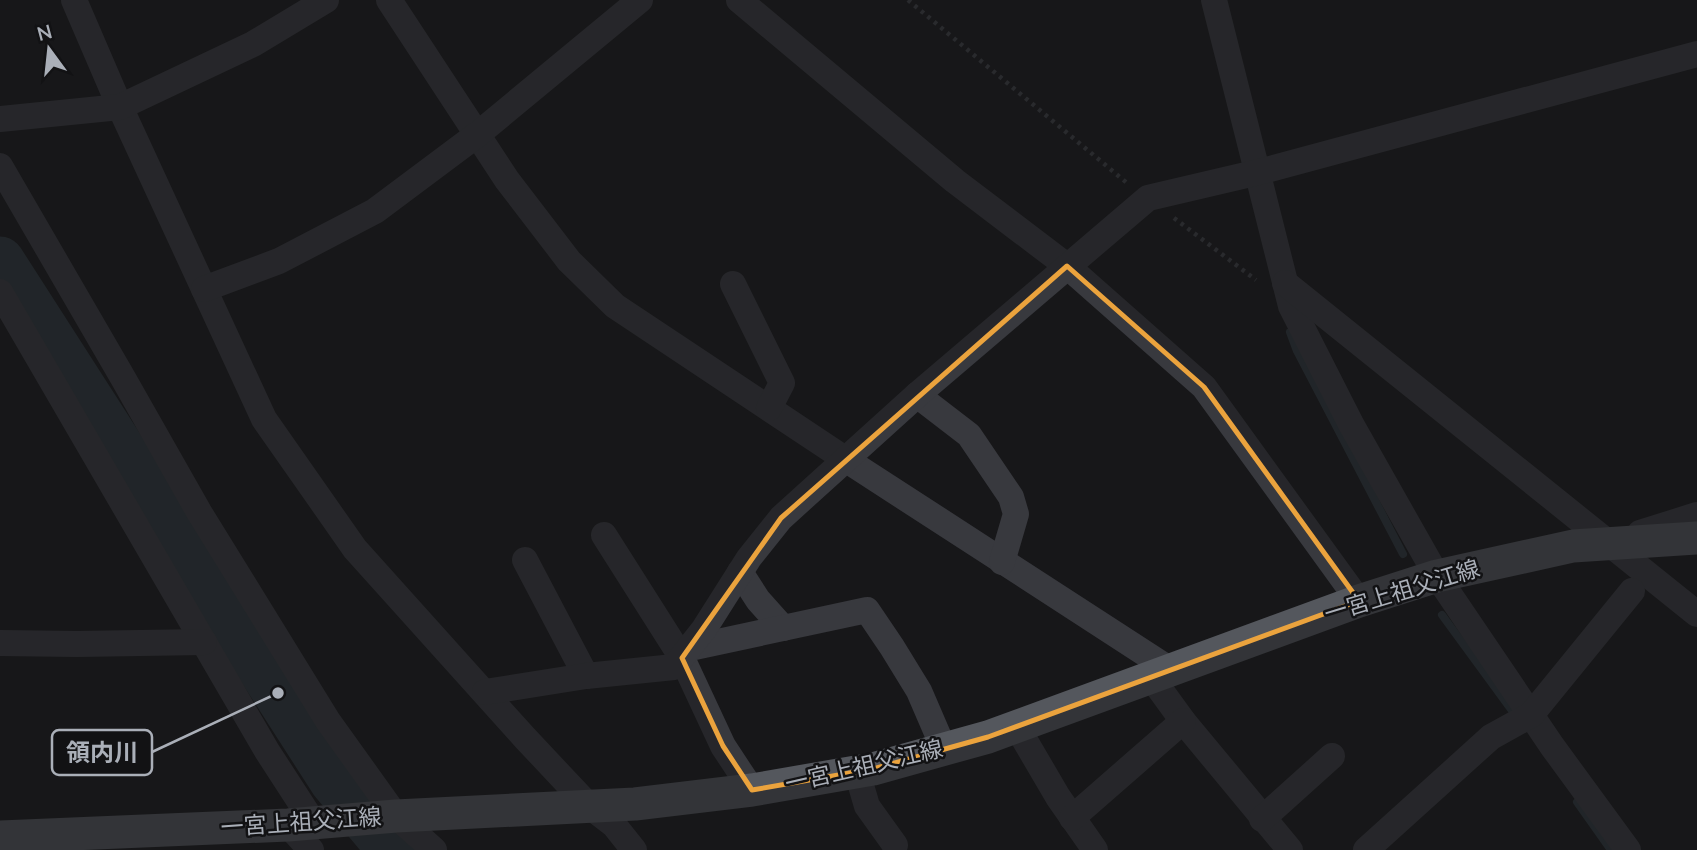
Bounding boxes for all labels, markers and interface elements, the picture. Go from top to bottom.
north arrow [14,14,84,84]
text: N [34,19,55,45]
street label: 一宮上祖父江線 [1321,553,1483,627]
callout: 領内川 [52,730,152,775]
street label: 一宮上祖父江線 [782,733,945,797]
text: 領内川 [66,737,138,766]
street label: 一宮上祖父江線 [220,801,382,841]

